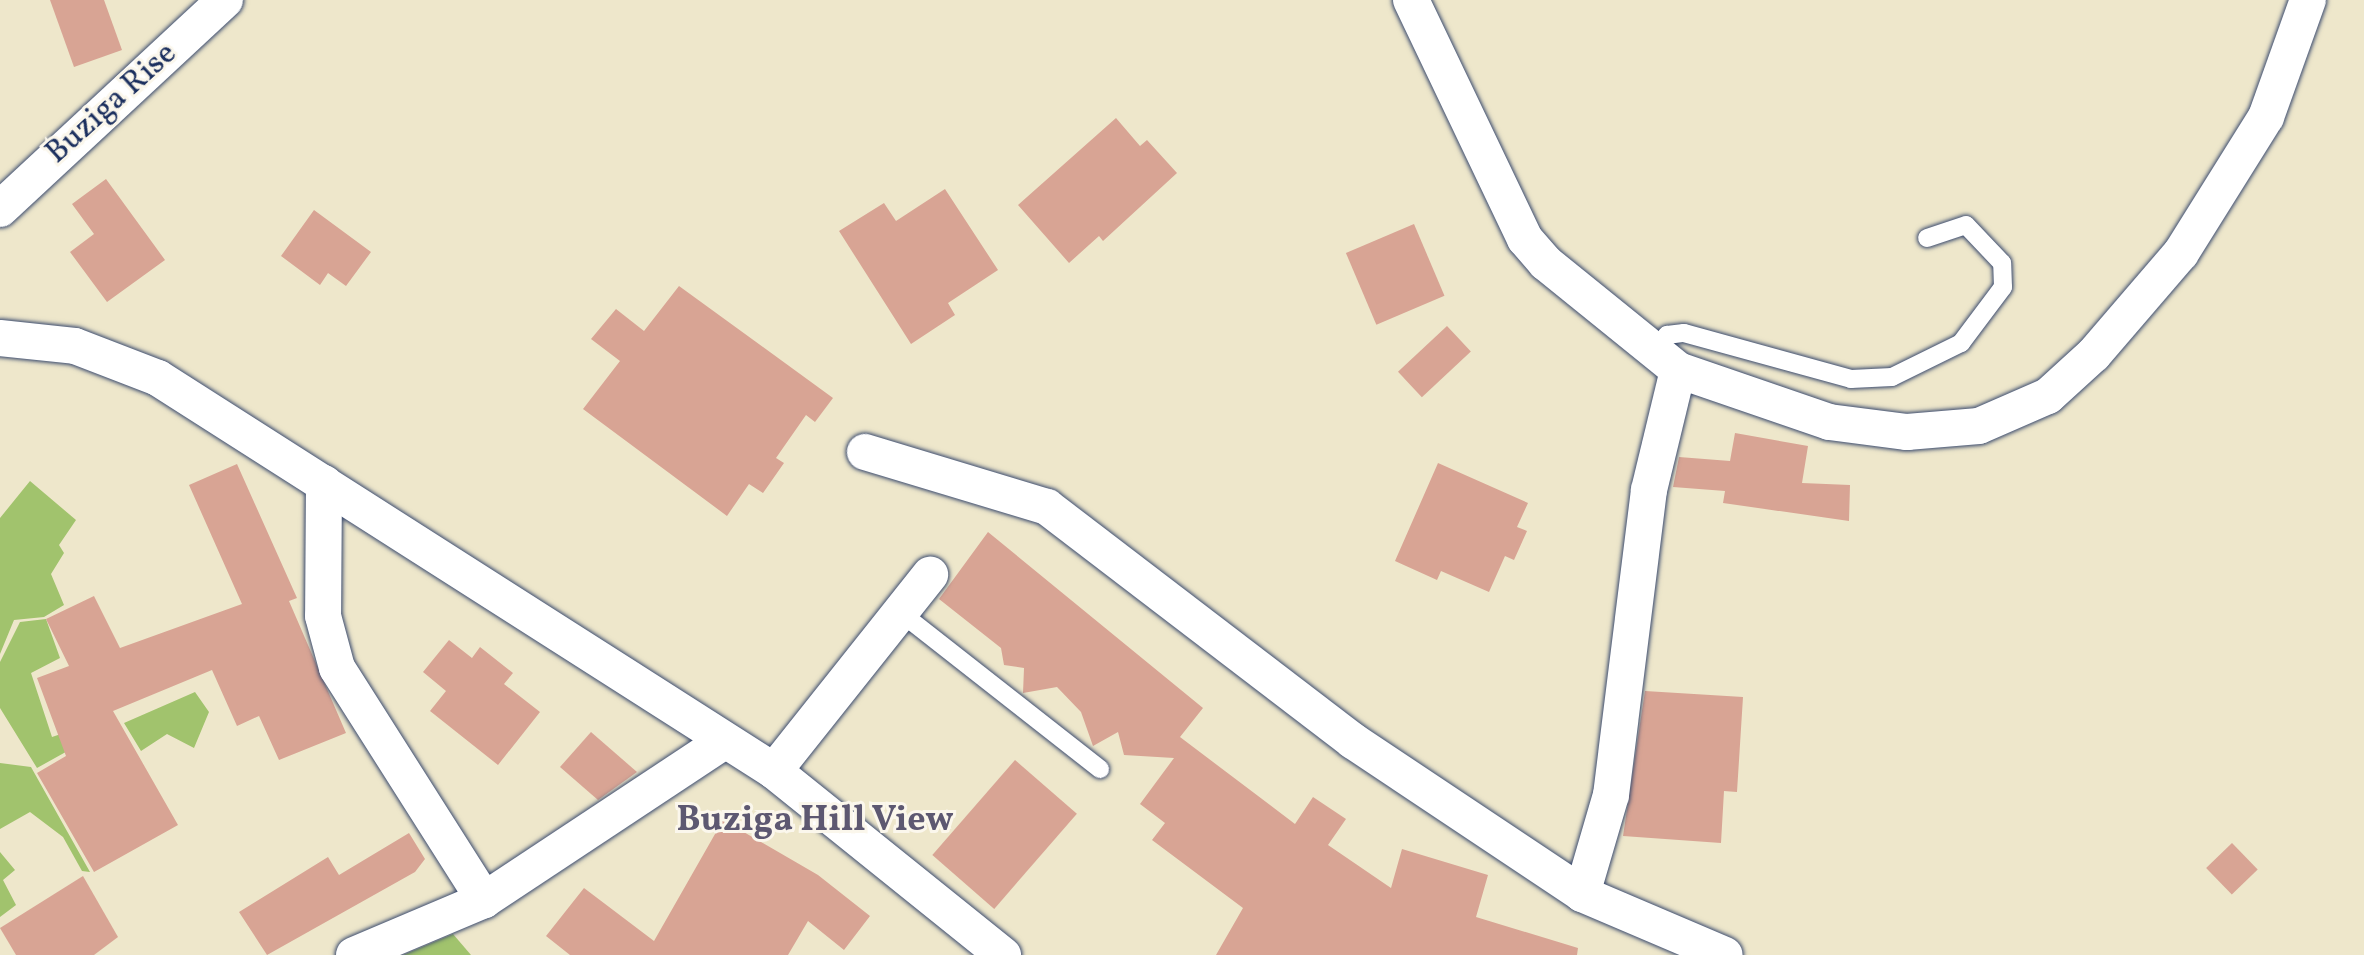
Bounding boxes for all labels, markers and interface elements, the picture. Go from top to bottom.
street label: Buziga Rise [39,35,185,173]
district label: Buziga Hill View [676,800,954,844]

